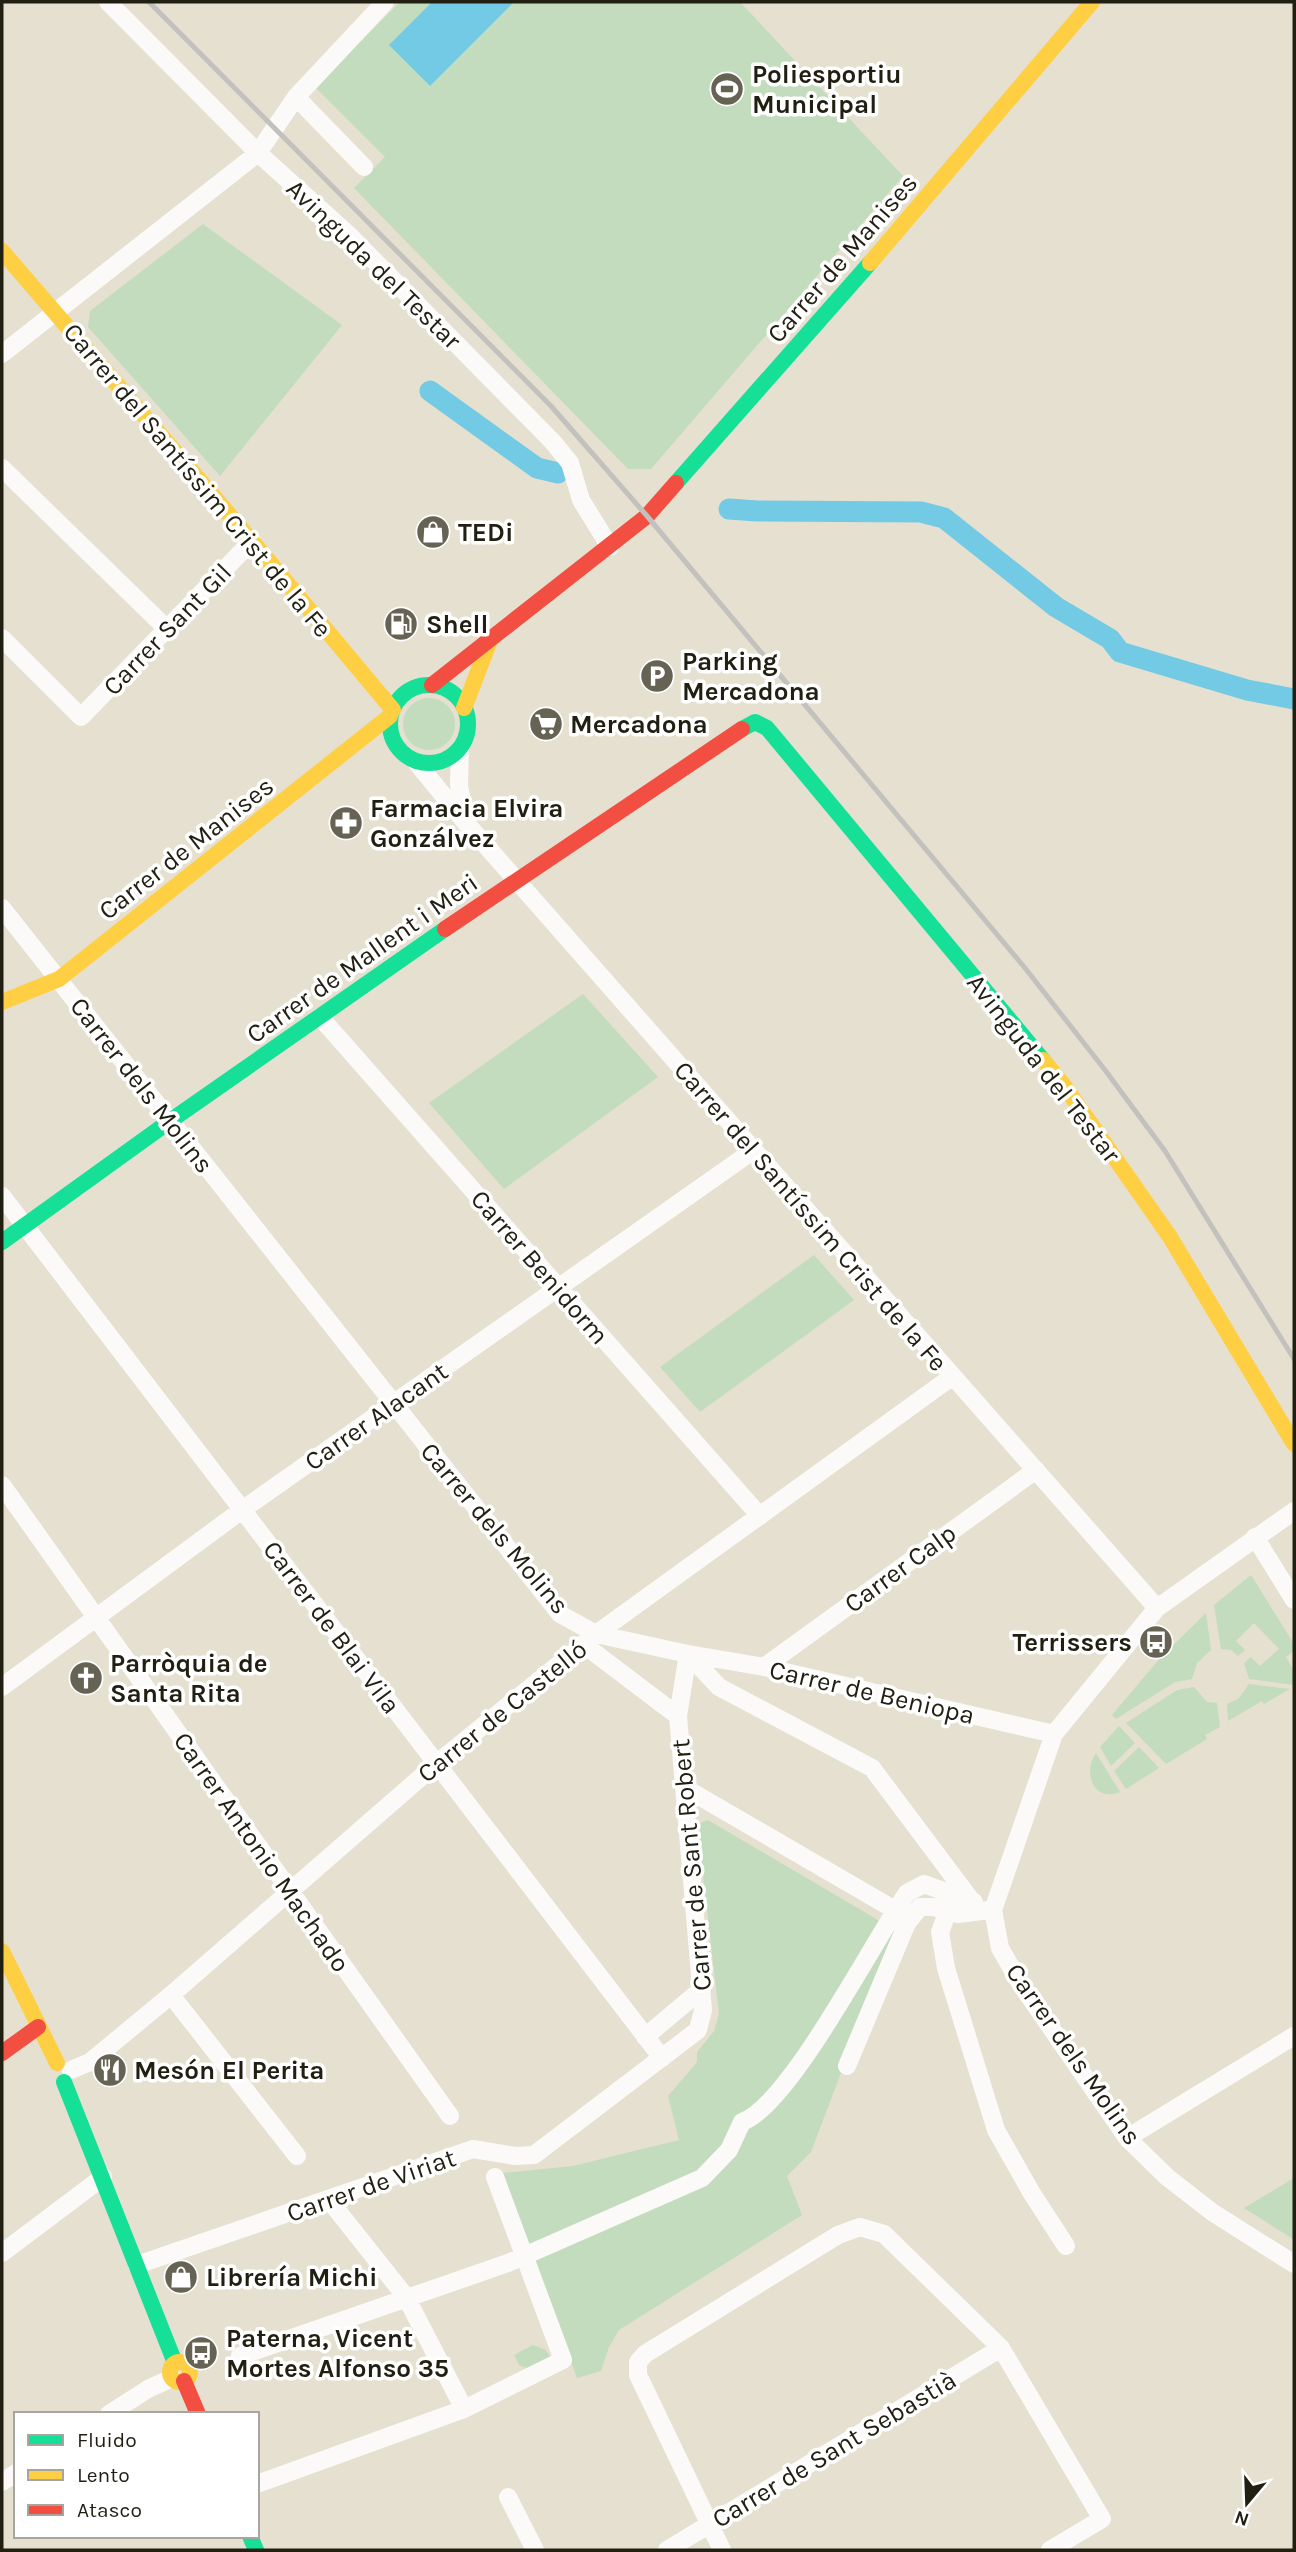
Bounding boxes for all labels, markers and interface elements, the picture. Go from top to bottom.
place label: Poliesportiu Municipal [752,59,902,120]
sports icon: Poliesportiu Municipal [708,70,746,108]
street label: Carrer de Manises [761,168,924,349]
street label: Avinguda del Testar [280,173,468,356]
street label: Carrer del Santíssim Crist de la Fe [57,317,338,644]
shop icon: TEDi [414,513,452,551]
place label: TEDi [458,517,513,548]
street label: Carrer Sant Gil [97,557,238,702]
fuel station icon: Shell [382,605,420,643]
place label: Shell [426,609,488,640]
place label: Parking Mercadona [682,646,820,707]
parking icon: Parking Mercadona [638,657,676,695]
supermarket icon: Mercadona [527,705,565,743]
place label: Mercadona [570,709,708,740]
street label: Carrer de Manises [93,771,280,926]
place label: Farmacia Elvira Gonzálvez [370,793,564,854]
pharmacy icon: Farmacia Elvira Gonzálvez [327,804,365,842]
street label: Carrer de Mallent i Meri [241,867,484,1050]
street label: Avinguda del Testar [960,968,1127,1169]
street label: Carrer dels Molins [63,991,220,1179]
street label: Carrer del Santíssim Crist de la Fe [667,1055,954,1378]
street label: Carrer Benidorm [464,1184,615,1351]
street label: Carrer Alacant [299,1355,454,1477]
street label: Carrer dels Molins [414,1436,575,1620]
street label: Carrer Calp [838,1517,962,1619]
street label: Carrer de Blai Vila [256,1535,407,1720]
bus stop icon: Terrissers [1137,1623,1175,1661]
place label: Terrissers [1012,1627,1132,1658]
street label: Carrer de Castelló [411,1634,593,1789]
place label: Parròquia de Santa Rita [110,1648,268,1709]
street label: Carrer de Beniopa [766,1654,977,1731]
church icon: Parròquia de Santa Rita [67,1659,105,1697]
street label: Carrer Antonio Machado [167,1726,356,1978]
street label: Carrer de Sant Robert [665,1738,718,1992]
street label: Carrer dels Molins [999,1958,1148,2151]
restaurant icon: Mesón El Perita [91,2051,129,2089]
place label: Mesón El Perita [134,2055,325,2086]
street label: Carrer de Viriat [283,2142,460,2229]
shop icon: Librería Michi [162,2258,200,2296]
place label: Librería Michi [206,2262,378,2293]
place label: Paterna, Vicent Mortes Alfonso 35 [226,2323,449,2384]
bus stop icon: Paterna, Vicent Mortes Alfonso 35 [182,2334,220,2372]
street label: Carrer de Sant Sebastià [707,2364,962,2535]
legend [14,2412,259,2538]
text: Fluido [77,2428,137,2452]
text: Lento [77,2463,130,2487]
north arrow [1212,2468,1282,2538]
text: Atasco [77,2498,142,2522]
text: N [1232,2506,1252,2531]

